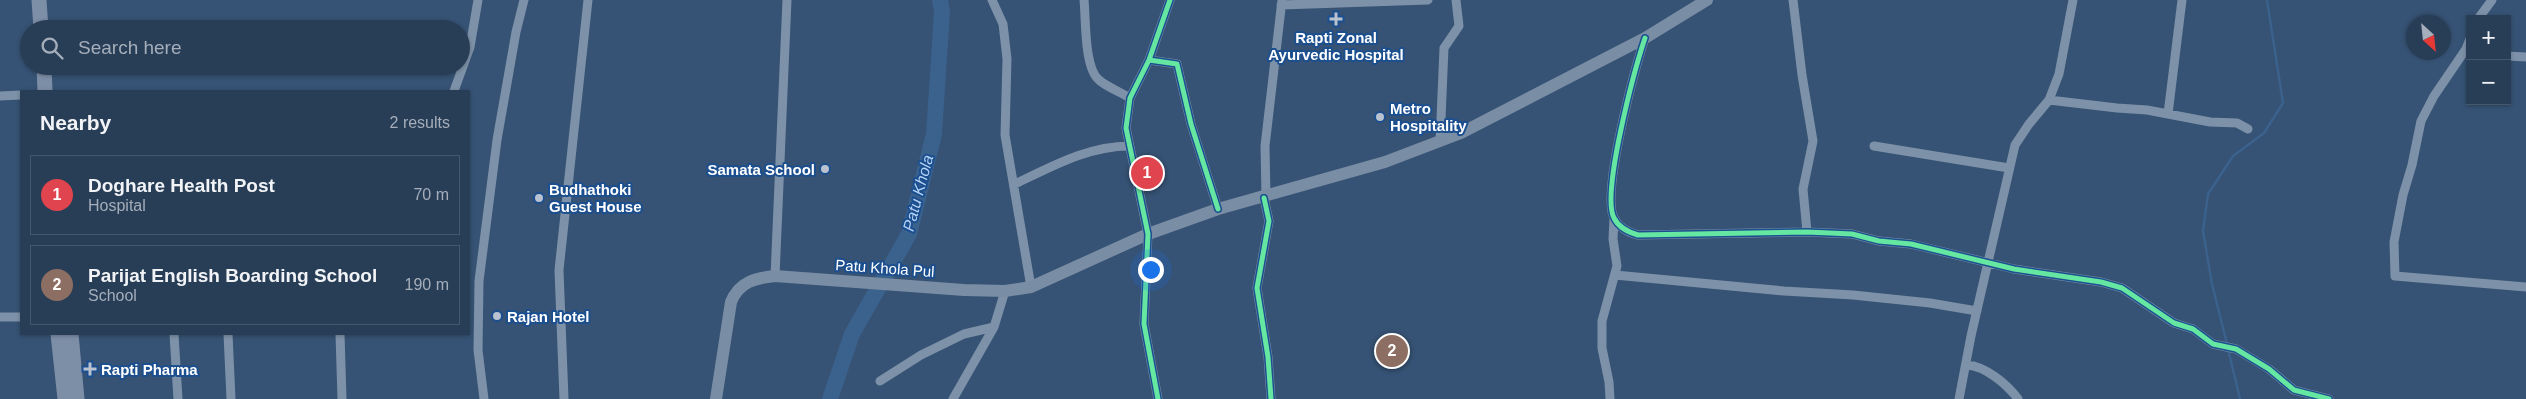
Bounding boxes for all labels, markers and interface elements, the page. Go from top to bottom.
marker: Rapti Zonal Ayurvedic Hospital [1329,12,1343,26]
north arrow [2406,15,2451,60]
map controls [2466,15,2511,105]
button: + [2466,15,2511,60]
search box [20,20,470,75]
place label: Rapti Zonal Ayurvedic Hospital [1268,29,1404,63]
icon: search [38,34,66,62]
text: Search here [78,37,182,58]
button: − [2466,60,2511,105]
place label: Metro Hospitality [1390,100,1467,134]
text: Nearby [40,111,111,134]
marker: Metro Hospitality [1374,111,1386,123]
text: 2 results [390,114,450,131]
water label: Patu Khola [900,153,936,233]
pin: 1 [1131,154,1163,192]
place label: Samata School [707,161,815,178]
marker: Samata School [819,163,831,175]
text: Doghare Health Post [88,175,275,196]
place label: Budhathoki Guest House [549,181,642,215]
text: 1 [53,186,61,203]
text: 70 m [413,186,449,203]
marker: Budhathoki Guest House [533,192,545,204]
text: Hospital [88,197,146,214]
street label: Patu Khola Pul [835,256,935,280]
your location [1138,257,1164,283]
text: Parijat English Boarding School [88,265,377,286]
text: 2 [53,276,61,293]
text: 190 m [405,276,449,293]
text: School [88,287,137,304]
place label: Rajan Hotel [507,308,590,325]
marker: Rajan Hotel [491,310,503,322]
pin: 2 [1376,332,1408,370]
place label: Rapti Pharma [101,361,198,378]
marker: Rapti Pharma [83,362,97,376]

